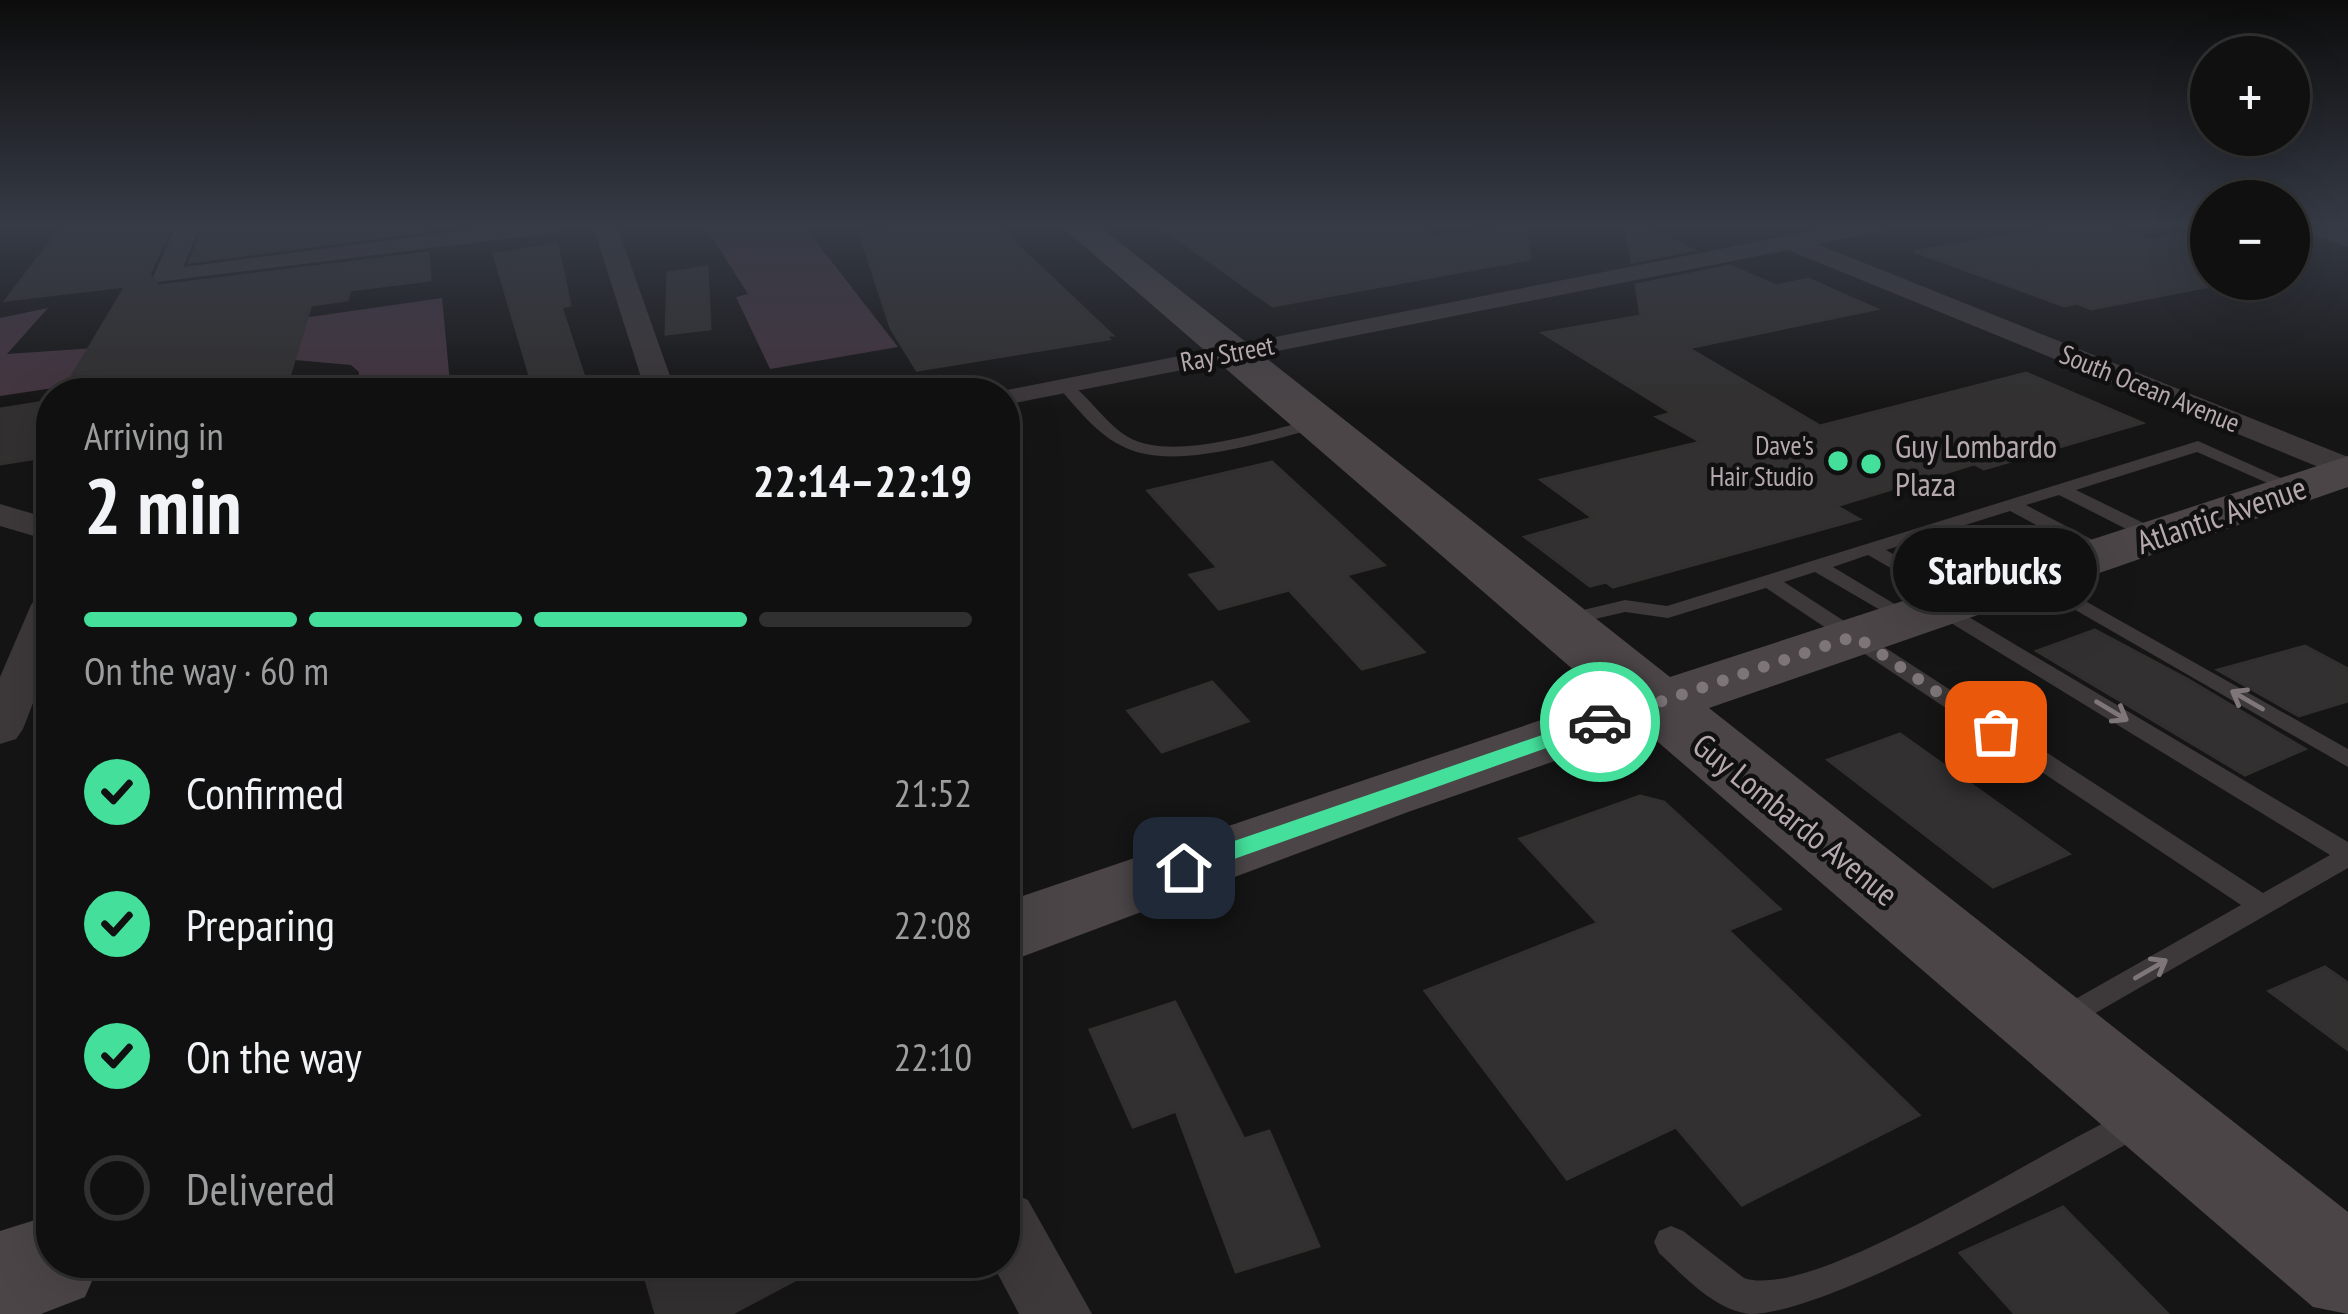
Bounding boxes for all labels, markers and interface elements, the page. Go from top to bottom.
map controls [2190,36,2310,300]
button: + [2190,36,2310,156]
button: − [2190,180,2310,300]
street label: Ray Street [1177,327,1277,379]
street label: South Ocean Avenue [2055,336,2245,440]
text: Arriving in [84,410,224,461]
place label: Guy Lombardo Plaza [1895,424,2057,505]
place label: Dave's Hair Studio [1710,428,1814,493]
marker: Dave's Hair Studio [1825,448,1851,474]
text: 22:14–22:19 [753,451,972,509]
marker: Guy Lombardo Plaza [1858,451,1884,477]
text: 2 min [84,455,242,556]
street label: Atlantic Avenue [2131,465,2311,563]
callout: Starbucks [1894,528,2098,612]
text: Starbucks [1928,544,2062,595]
text: On the way · 60 m [84,645,329,696]
courier [1540,662,1660,782]
pin [1945,681,2047,783]
one-way arrow [2230,688,2265,712]
icon: car [1567,689,1633,755]
icon: bag [1963,699,2029,765]
one-way arrow [2094,699,2128,723]
street label: Guy Lombardo Avenue [1685,723,1907,915]
icon: check [84,759,150,825]
text: Confirmed [186,763,344,821]
text: 21:52 [894,767,972,818]
pin [1133,817,1235,919]
icon: home [1151,835,1217,901]
icon: check [84,891,150,957]
text: Preparing [186,895,335,953]
text: 22:08 [894,899,972,950]
one-way arrow [2132,956,2167,980]
icon: check [84,1023,150,1089]
text: On the way [186,1027,362,1085]
text: 22:10 [894,1031,972,1082]
text: Delivered [186,1159,335,1217]

